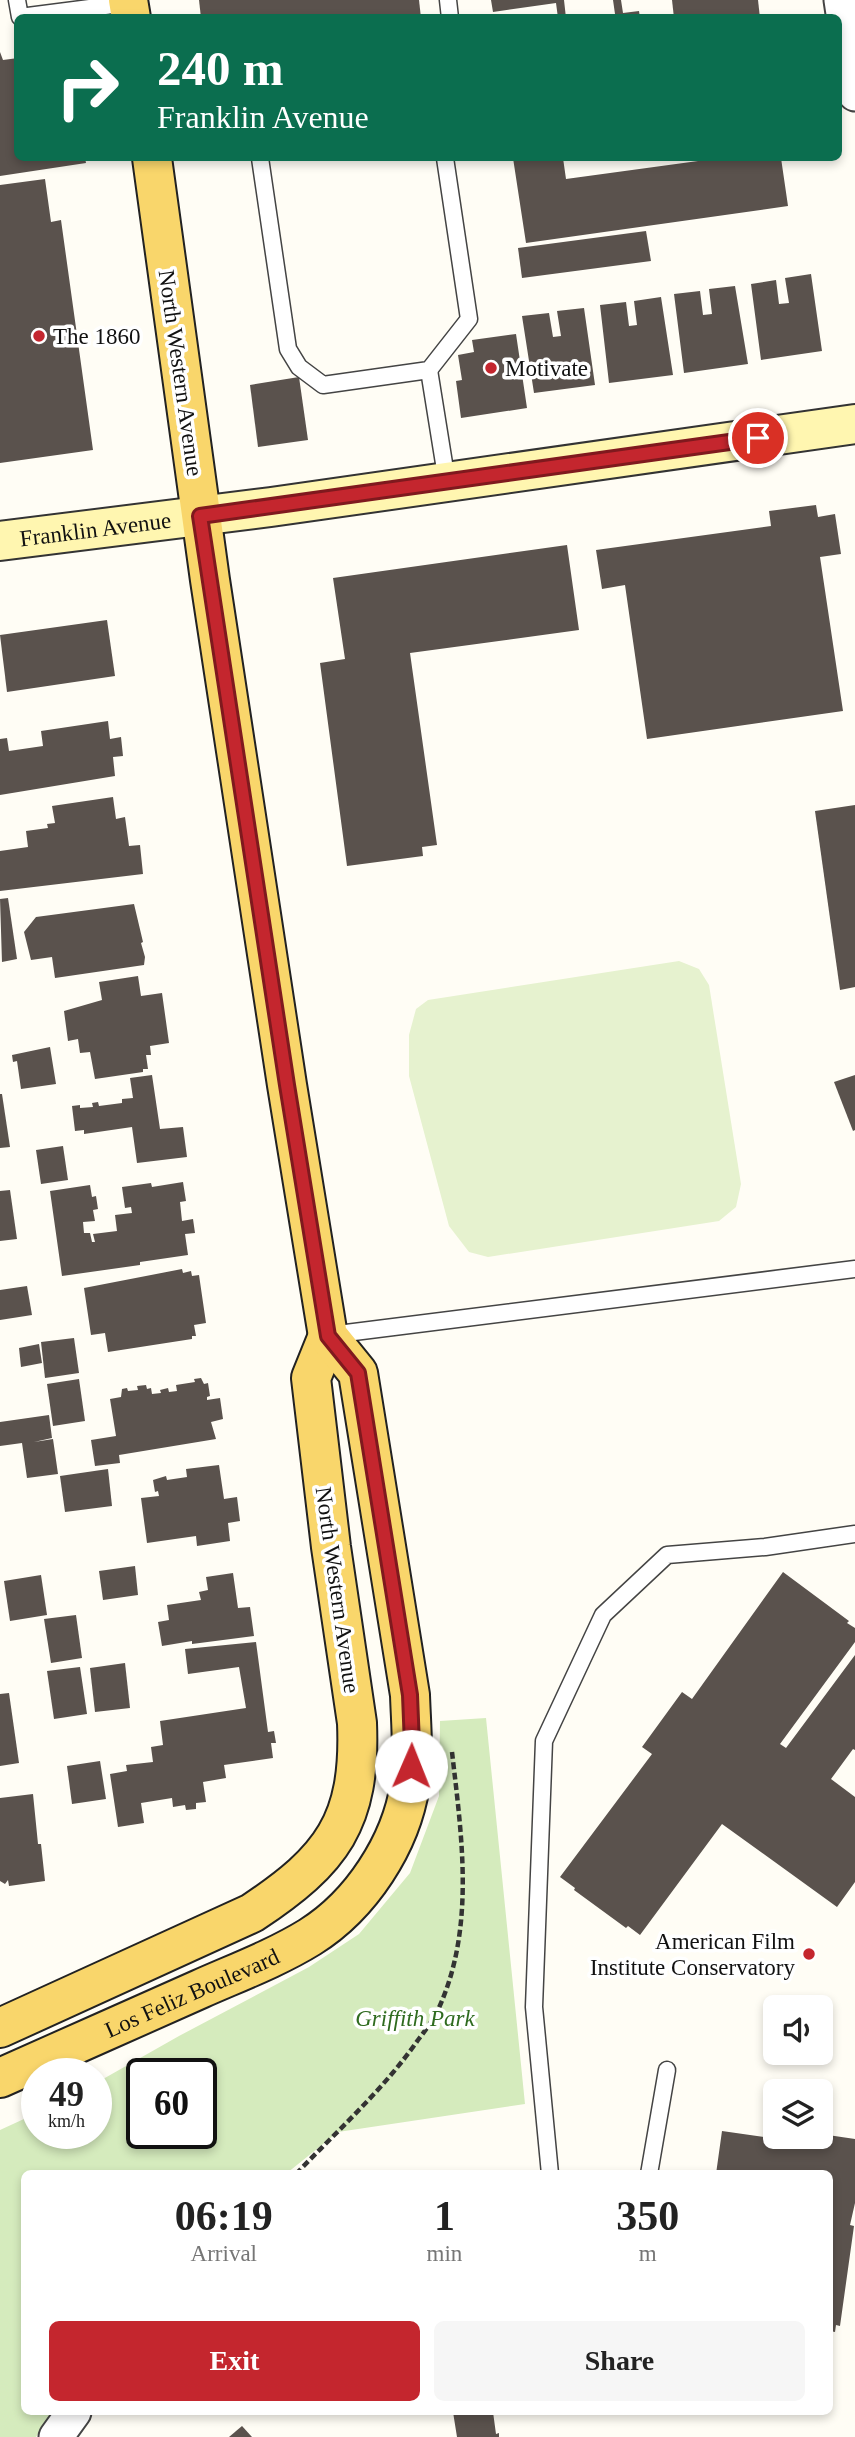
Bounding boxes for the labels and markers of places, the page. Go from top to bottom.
place label: The 1860 [53,324,141,349]
marker: The 1860 [31,328,47,344]
place label: Motivate [505,356,588,381]
marker: Motivate [483,360,499,376]
pin [728,408,788,468]
place label: American Film Institute Conservatory [590,1929,795,1980]
marker: American Film Institute Conservatory [801,1946,817,1962]

